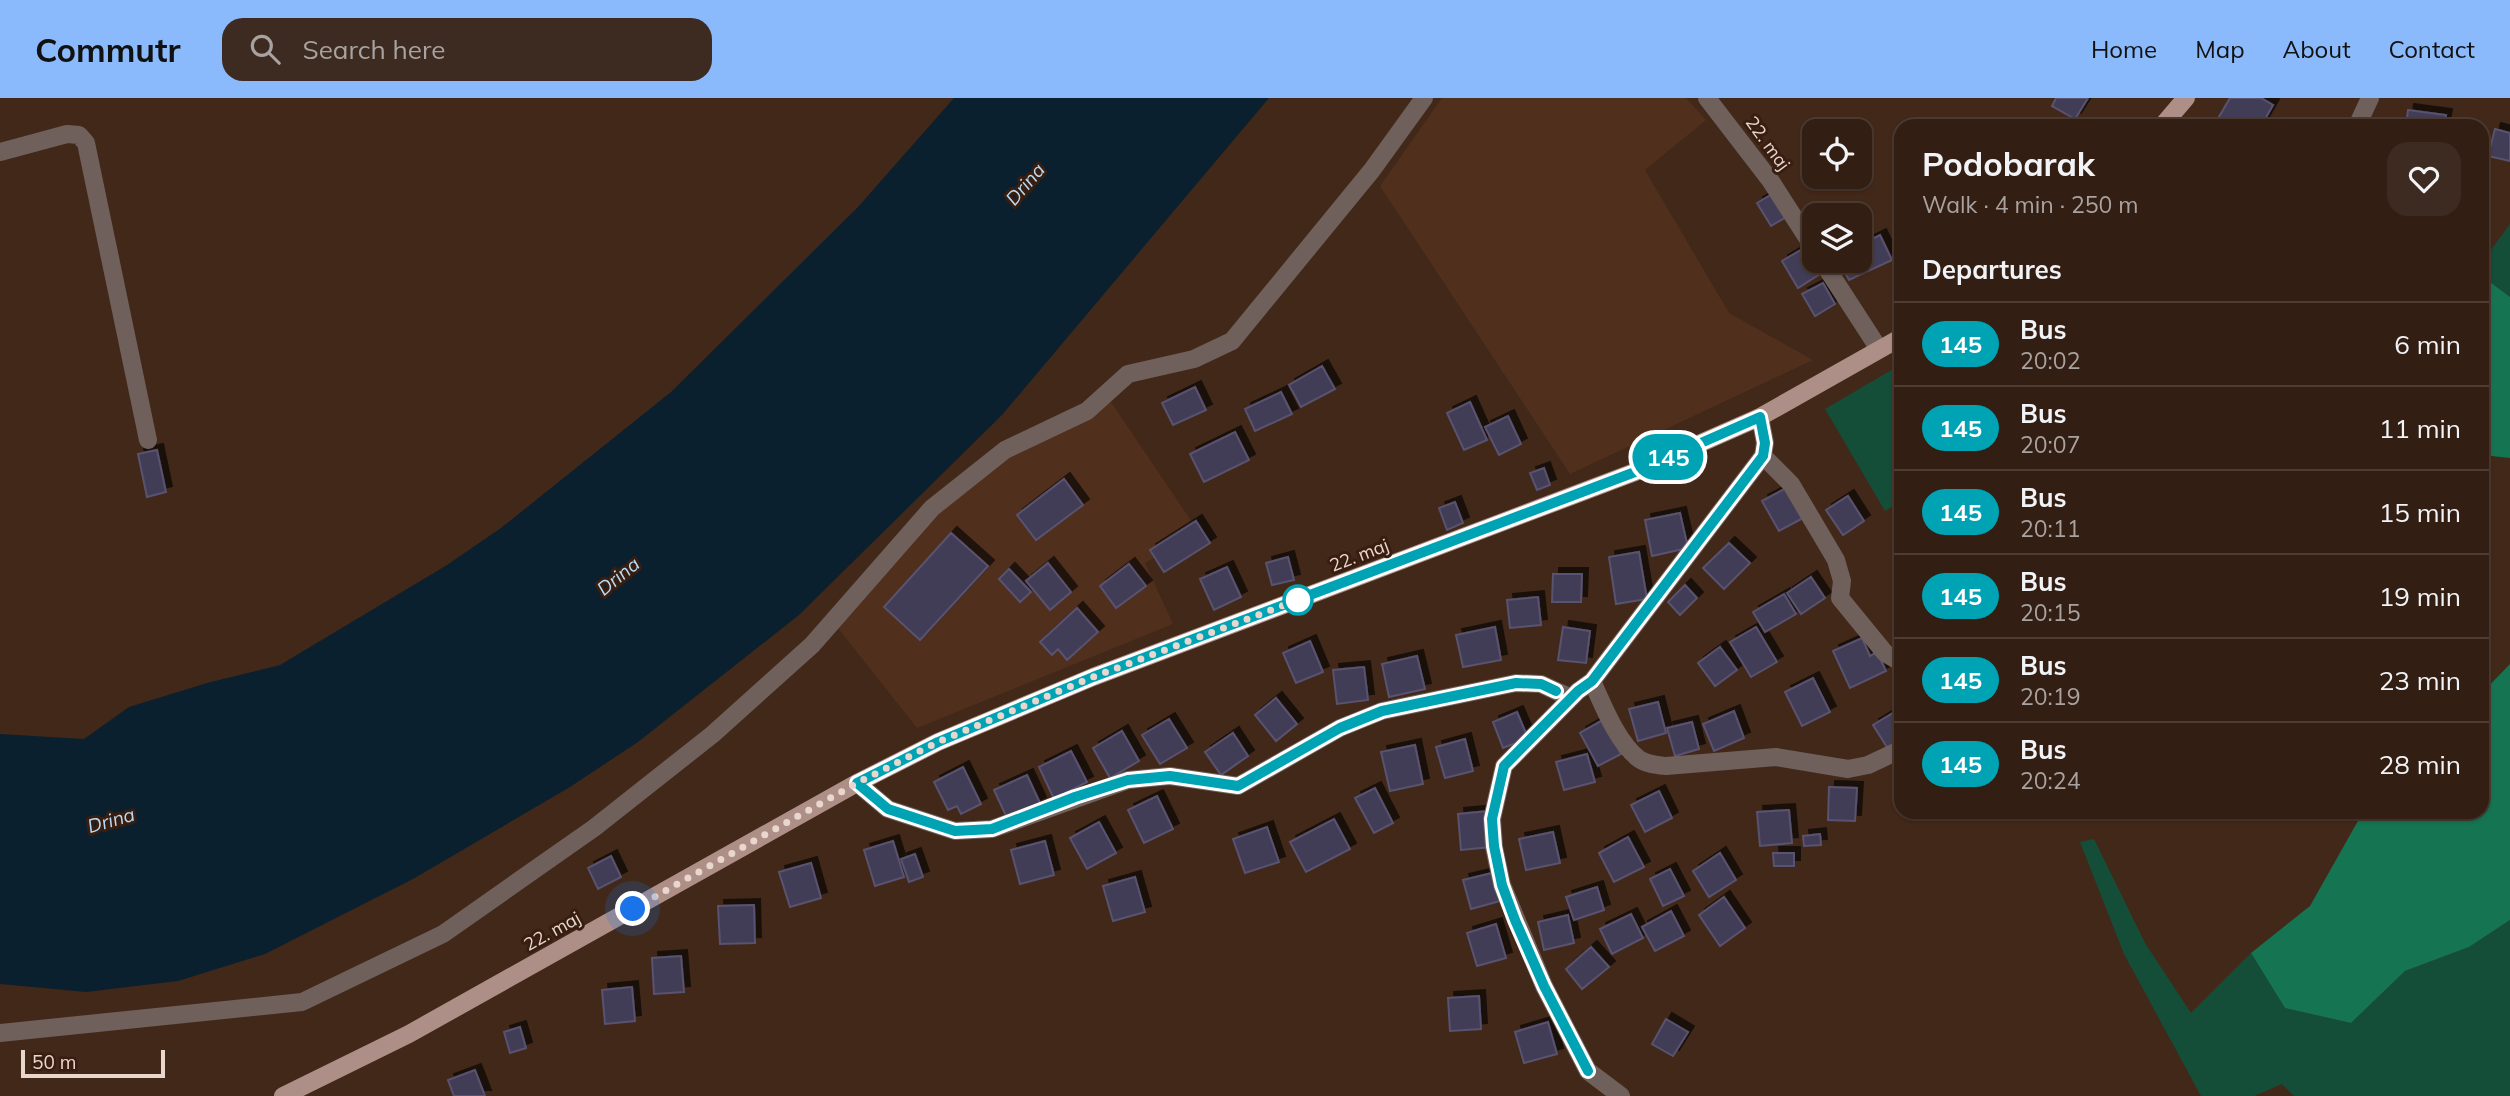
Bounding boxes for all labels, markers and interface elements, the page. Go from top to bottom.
search box [222,18,712,81]
text: Commutr [35,29,180,70]
icon: search [246,30,284,68]
text: Search here [302,33,445,66]
text: Home [2091,34,2157,64]
text: Map [2195,34,2245,64]
text: About [2283,34,2351,64]
text: Contact [2389,34,2475,64]
street label: 22. maj [1741,111,1795,175]
map controls [1802,119,1872,273]
button: locate [1802,119,1872,189]
button: heart [2387,142,2461,216]
text: Podobarak [1922,143,2095,184]
water label: Drina [1000,158,1050,210]
text: Walk · 4 min · 250 m [1922,190,2139,219]
button: layers [1802,203,1872,273]
text: Departures [1922,253,2062,286]
text: Bus [2020,313,2066,346]
text: 6 min [2394,328,2461,361]
text: 145 [1939,329,1982,359]
text: 20:02 [2020,346,2080,375]
text: Bus [2020,397,2066,430]
text: 11 min [2379,412,2461,445]
text: 145 [1939,413,1982,443]
text: 20:07 [2020,430,2080,459]
line badge: 145 [1628,434,1708,480]
text: 145 [1646,442,1690,472]
text: Bus [2020,481,2066,514]
text: 15 min [2379,496,2461,529]
text: 145 [1939,497,1982,527]
text: 20:11 [2020,514,2080,543]
street label: 22. maj [1326,533,1392,577]
water label: Drina [592,552,644,600]
text: Bus [2020,565,2066,598]
text: 19 min [2379,580,2461,613]
text: 145 [1939,581,1982,611]
unlabelled marker [1283,585,1313,615]
text: 20:15 [2020,598,2080,627]
text: Bus [2020,649,2066,682]
text: 23 min [2379,664,2461,697]
text: 145 [1939,665,1982,695]
text: 20:19 [2020,682,2080,711]
text: Bus [2020,733,2066,766]
text: 28 min [2379,748,2461,781]
text: 145 [1939,749,1982,779]
text: 20:24 [2020,766,2080,795]
water label: Drina [85,802,137,838]
your location [615,891,650,926]
street label: 22. maj [520,906,584,956]
scale bar [21,1047,164,1079]
text: 50 m [32,1050,76,1074]

